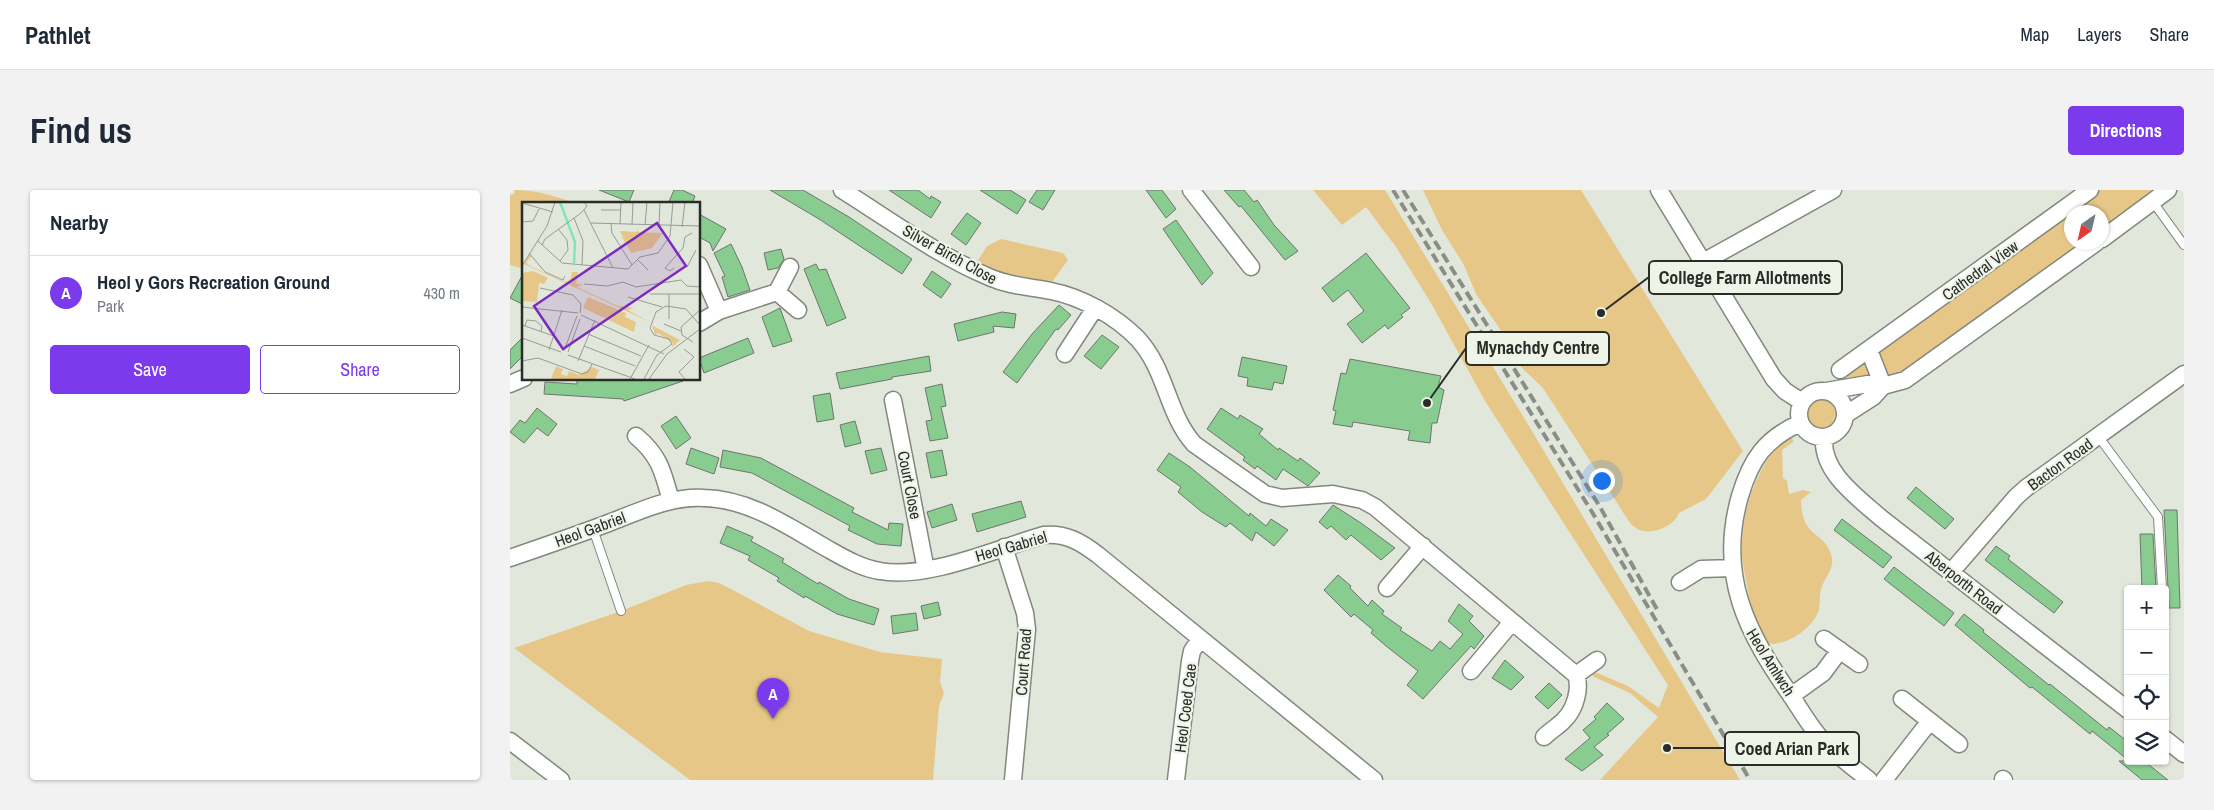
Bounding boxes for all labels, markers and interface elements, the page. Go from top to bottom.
text: Pathlet [25,19,91,51]
text: Map [2021,22,2049,47]
text: Layers [2077,22,2122,47]
text: Share [2150,22,2189,47]
button: Directions [2068,106,2184,155]
text: Find us [30,107,132,154]
inset map [522,202,700,380]
north arrow [2064,205,2109,250]
text: Nearby [50,208,108,237]
street label: Silver Birch Close [899,219,1001,289]
street label: Cathedral View [1937,234,2023,305]
callout: College Farm Allotments [1649,261,1842,294]
text: College Farm Allotments [1659,265,1831,290]
text: Heol y Gors Recreation Ground [97,269,330,295]
text: A [61,282,71,304]
text: 430 m [424,282,460,304]
text: Park [97,295,124,317]
callout: Mynachdy Centre [1466,332,1609,365]
text: Mynachdy Centre [1476,335,1600,360]
button: Save [50,345,250,394]
button: Share [260,345,460,394]
street label: Bacton Road [2023,433,2097,495]
street label: Court Close [893,449,927,521]
your location [1589,468,1615,494]
street label: Heol Gabriel [552,506,628,552]
street label: Heol Gabriel [973,525,1050,567]
street label: Aberporth Road [1920,544,2007,619]
map controls [2124,585,2169,765]
button: + [2124,585,2169,630]
street label: Heol Amlwch [1742,624,1800,700]
street label: Court Road [1010,628,1036,696]
button: − [2124,630,2169,675]
street label: Heol Coed Cae [1169,662,1201,754]
button: locate [2124,675,2169,720]
pin: A [757,678,789,719]
button: layers [2124,720,2169,765]
callout: Coed Arian Park [1725,732,1859,765]
text: Coed Arian Park [1735,736,1850,761]

